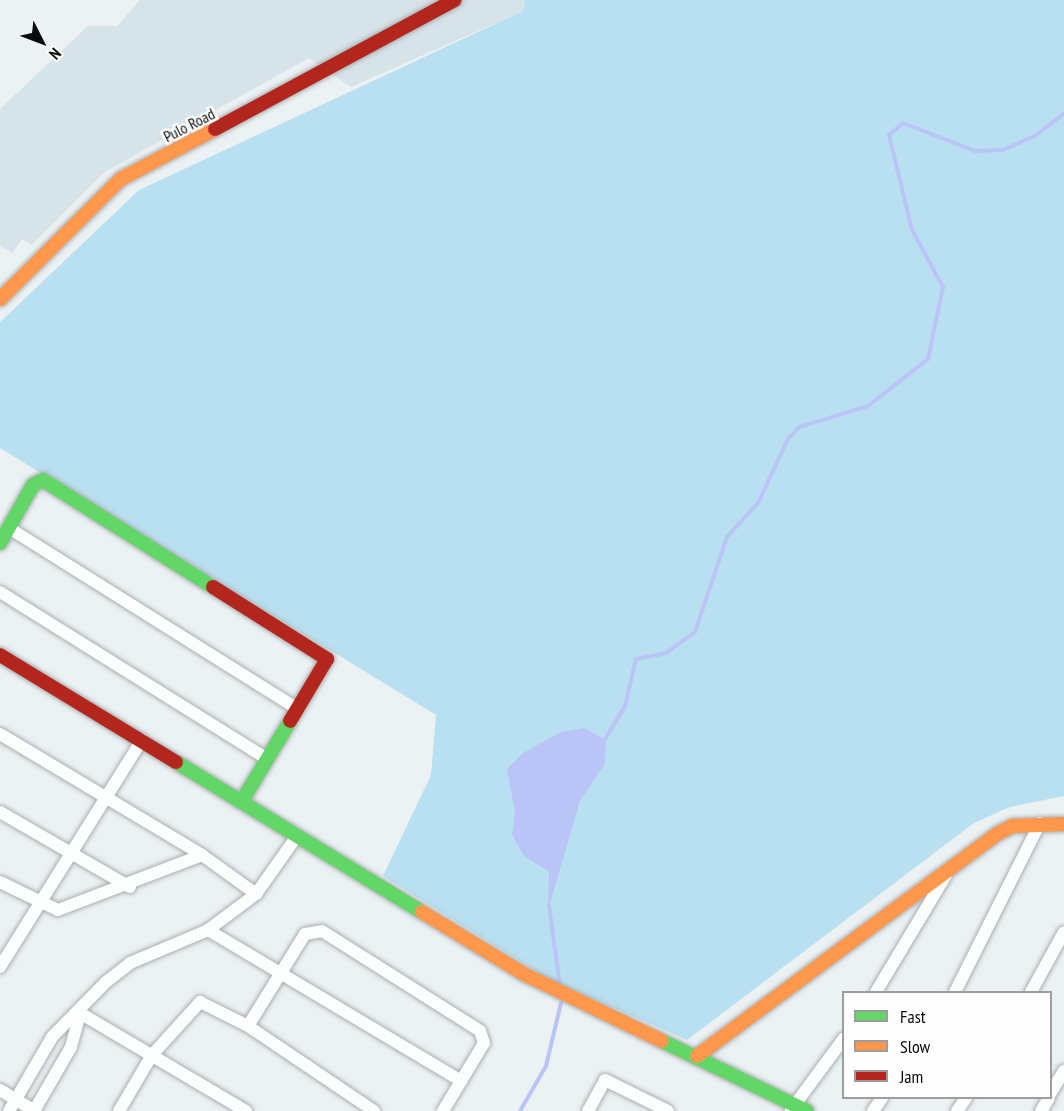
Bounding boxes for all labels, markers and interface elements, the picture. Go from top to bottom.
north arrow [12,12,72,72]
text: N [45,44,66,64]
street label: Pulo Road [160,104,218,146]
legend [842,991,1052,1099]
text: Fast [900,1005,926,1028]
text: Slow [900,1035,930,1058]
text: Jam [900,1065,923,1088]

